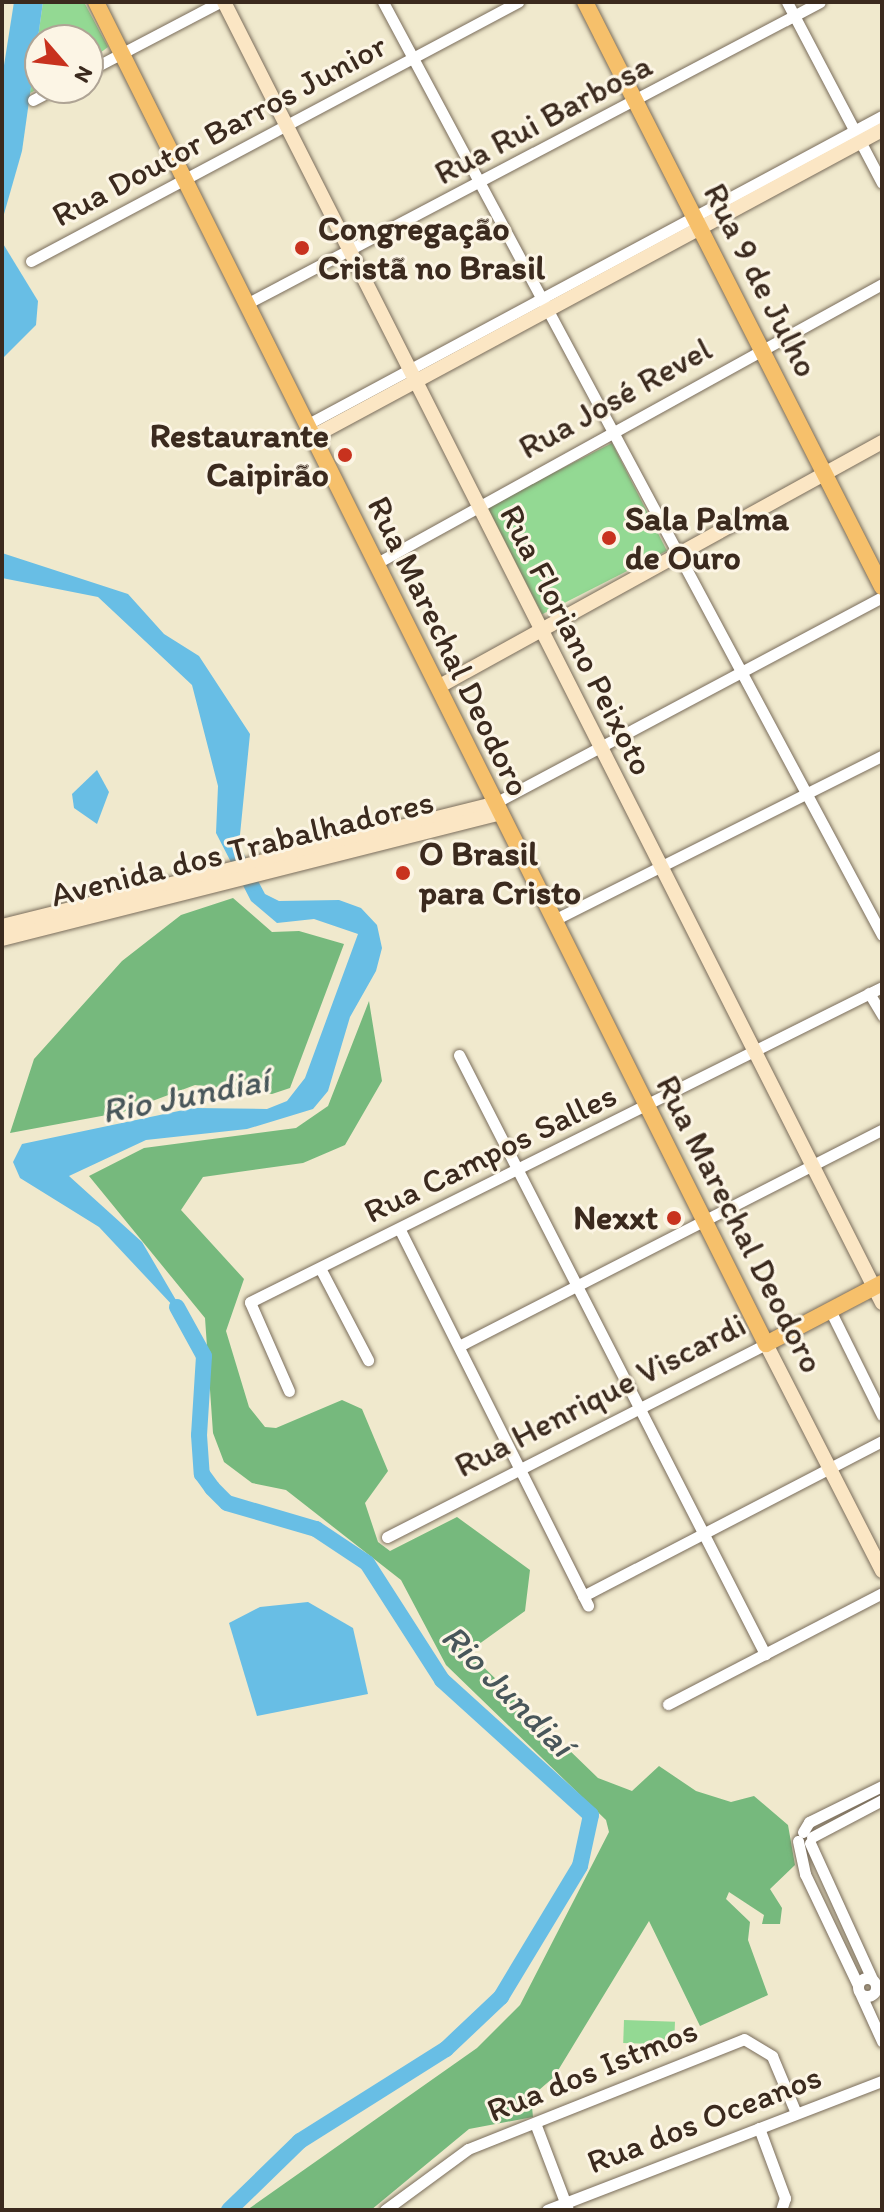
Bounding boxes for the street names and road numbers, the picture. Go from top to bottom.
street label: Rua Doutor Barros Junior [45,25,393,235]
street label: Rua Rui Barbosa [427,45,659,193]
street label: Rua 9 de Julho [695,177,827,383]
street label: Rua José Revel [511,328,719,468]
street label: Rua Marechal Deodoro [359,489,539,803]
street label: Rua Floriano Peixoto [491,497,663,783]
street label: Avenida dos Trabalhadores [47,781,437,915]
street label: Rua Marechal Deodoro [647,1068,833,1380]
street label: Rua Campos Salles [357,1074,623,1232]
street label: Rua Henrique Viscardi [448,1304,752,1486]
street label: Rua dos Istmos [480,2009,704,2131]
street label: Rua dos Oceanos [582,2056,826,2182]

